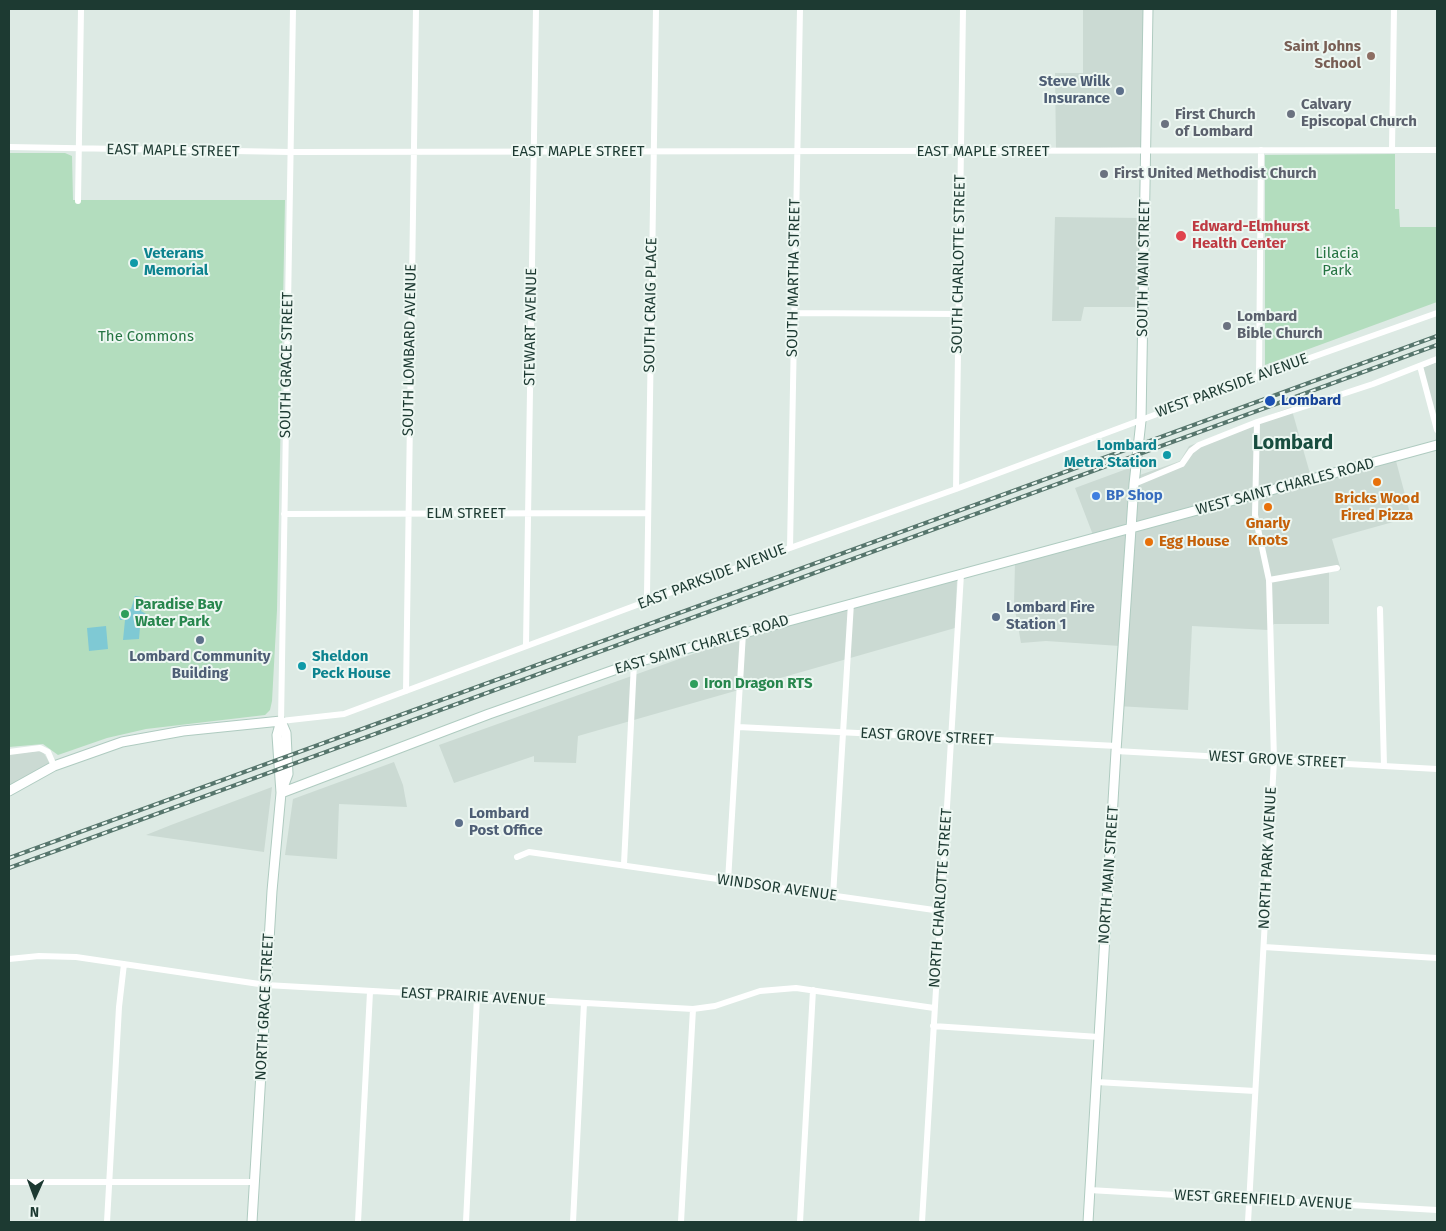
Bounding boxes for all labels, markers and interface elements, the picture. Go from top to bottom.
place label: Saint Johns School [1284,38,1361,73]
marker: Saint Johns School [1365,50,1377,62]
place label: Steve Wilk Insurance [1039,73,1110,108]
marker: Steve Wilk Insurance [1114,85,1126,97]
place label: Calvary Episcopal Church [1301,96,1417,131]
place label: First Church of Lombard [1175,106,1256,141]
marker: Calvary Episcopal Church [1285,108,1297,120]
marker: First Church of Lombard [1159,118,1171,130]
street label: EAST MAPLE STREET [106,141,240,161]
street label: EAST MAPLE STREET [511,143,645,161]
street label: EAST MAPLE STREET [916,143,1050,161]
place label: First United Methodist Church [1114,165,1317,183]
marker: First United Methodist Church [1098,168,1110,180]
street label: SOUTH CHARLOTTE STREET [948,174,970,354]
street label: SOUTH MARTHA STREET [784,199,804,357]
street label: SOUTH MAIN STREET [1134,199,1154,337]
place label: Edward-Elmhurst Health Center [1192,218,1309,253]
marker: Edward-Elmhurst Health Center [1174,229,1188,243]
street label: SOUTH CRAIG PLACE [641,237,661,373]
place label: Veterans Memorial [144,245,208,280]
park label: Lilacia Park [1315,245,1359,280]
marker: Veterans Memorial [128,257,140,269]
street label: SOUTH LOMBARD AVENUE [399,264,421,436]
street label: STEWART AVENUE [521,268,541,386]
street label: SOUTH GRACE STREET [277,292,297,438]
place label: Lombard Bible Church [1237,308,1323,343]
marker: Lombard Bible Church [1221,320,1233,332]
park label: The Commons [98,328,194,346]
street label: WEST PARKSIDE AVENUE [1153,350,1311,422]
place label: Lombard [1281,392,1341,410]
marker: Lombard [1263,394,1277,408]
district label: Lombard [1253,431,1333,455]
place label: Lombard Metra Station [1064,437,1157,472]
marker: Lombard Metra Station [1161,449,1173,461]
street label: WEST SAINT CHARLES ROAD [1194,454,1376,520]
marker: Bricks Wood Fired Pizza [1371,476,1383,488]
place label: BP Shop [1106,487,1163,505]
marker: BP Shop [1090,490,1102,502]
place label: Bricks Wood Fired Pizza [1335,490,1419,525]
marker: Gnarly Knots [1262,501,1274,513]
street label: ELM STREET [426,505,506,523]
place label: Gnarly Knots [1246,515,1290,550]
place label: Egg House [1159,533,1230,551]
marker: Egg House [1143,536,1155,548]
street label: EAST PARKSIDE AVENUE [635,540,789,614]
place label: Paradise Bay Water Park [135,596,222,631]
place label: Lombard Fire Station 1 [1006,599,1095,634]
marker: Paradise Bay Water Park [119,608,131,620]
street label: EAST SAINT CHARLES ROAD [613,611,791,679]
marker: Lombard Fire Station 1 [990,611,1002,623]
marker: Lombard Community Building [194,634,206,646]
place label: Lombard Community Building [129,648,271,683]
place label: Sheldon Peck House [312,648,391,683]
marker: Sheldon Peck House [296,660,308,672]
place label: Iron Dragon RTS [704,675,812,693]
marker: Iron Dragon RTS [688,678,700,690]
street label: EAST GROVE STREET [860,725,994,749]
street label: WEST GROVE STREET [1208,747,1346,773]
street label: NORTH PARK AVENUE [1255,786,1281,930]
place label: Lombard Post Office [469,805,543,840]
street label: NORTH MAIN STREET [1095,805,1123,945]
street label: NORTH CHARLOTTE STREET [926,807,956,989]
marker: Lombard Post Office [453,817,465,829]
street label: WINDSOR AVENUE [716,871,838,905]
street label: NORTH GRACE STREET [252,933,278,1081]
street label: EAST PRAIRIE AVENUE [400,984,546,1010]
north arrow [10,1171,60,1221]
street label: WEST GREENFIELD AVENUE [1173,1186,1353,1214]
text: N [30,1203,39,1220]

